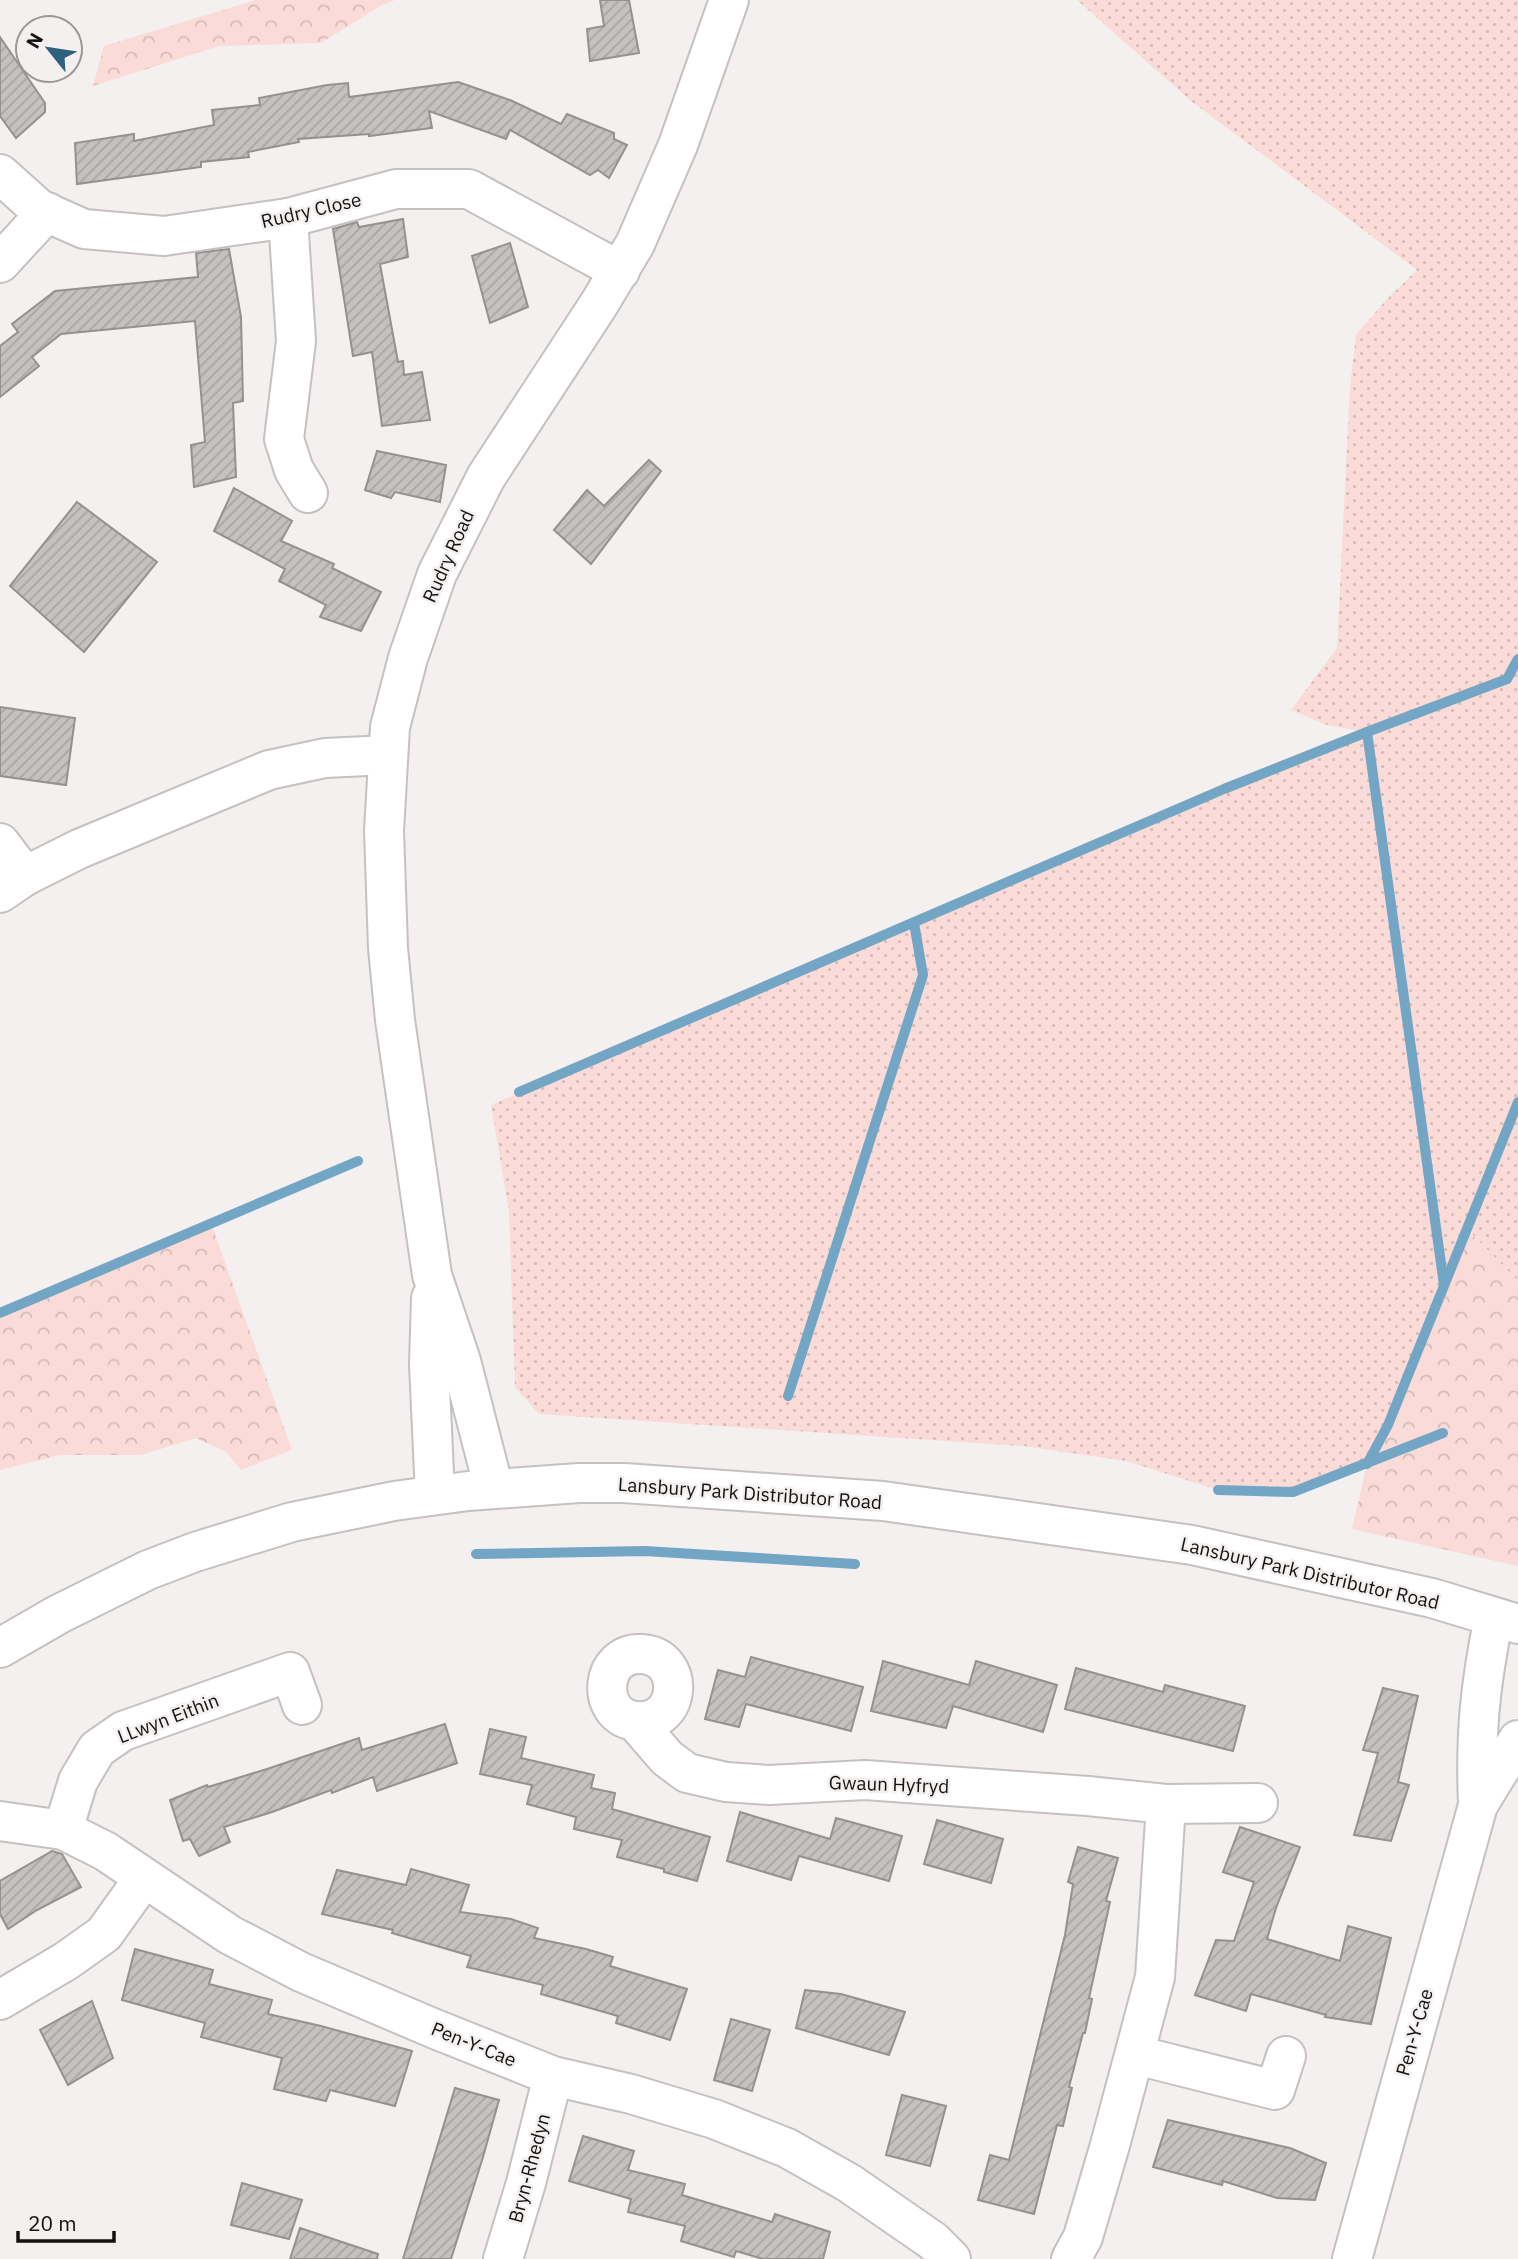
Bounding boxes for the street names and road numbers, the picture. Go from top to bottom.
street label: Rudry Close [258,187,364,233]
street label: Rudry Road [417,506,479,606]
street label: Lansbury Park Distributor Road [617,1472,883,1514]
street label: Lansbury Park Distributor Road [1178,1532,1442,1614]
street label: LLwyn Eithin [114,1688,222,1748]
street label: Gwaun Hyfryd [828,1770,950,1798]
street label: Pen-Y-Cae [1390,1986,1438,2078]
street label: Pen-Y-Cae [428,2016,520,2072]
street label: Bryn-Rhedyn [503,2111,555,2225]

